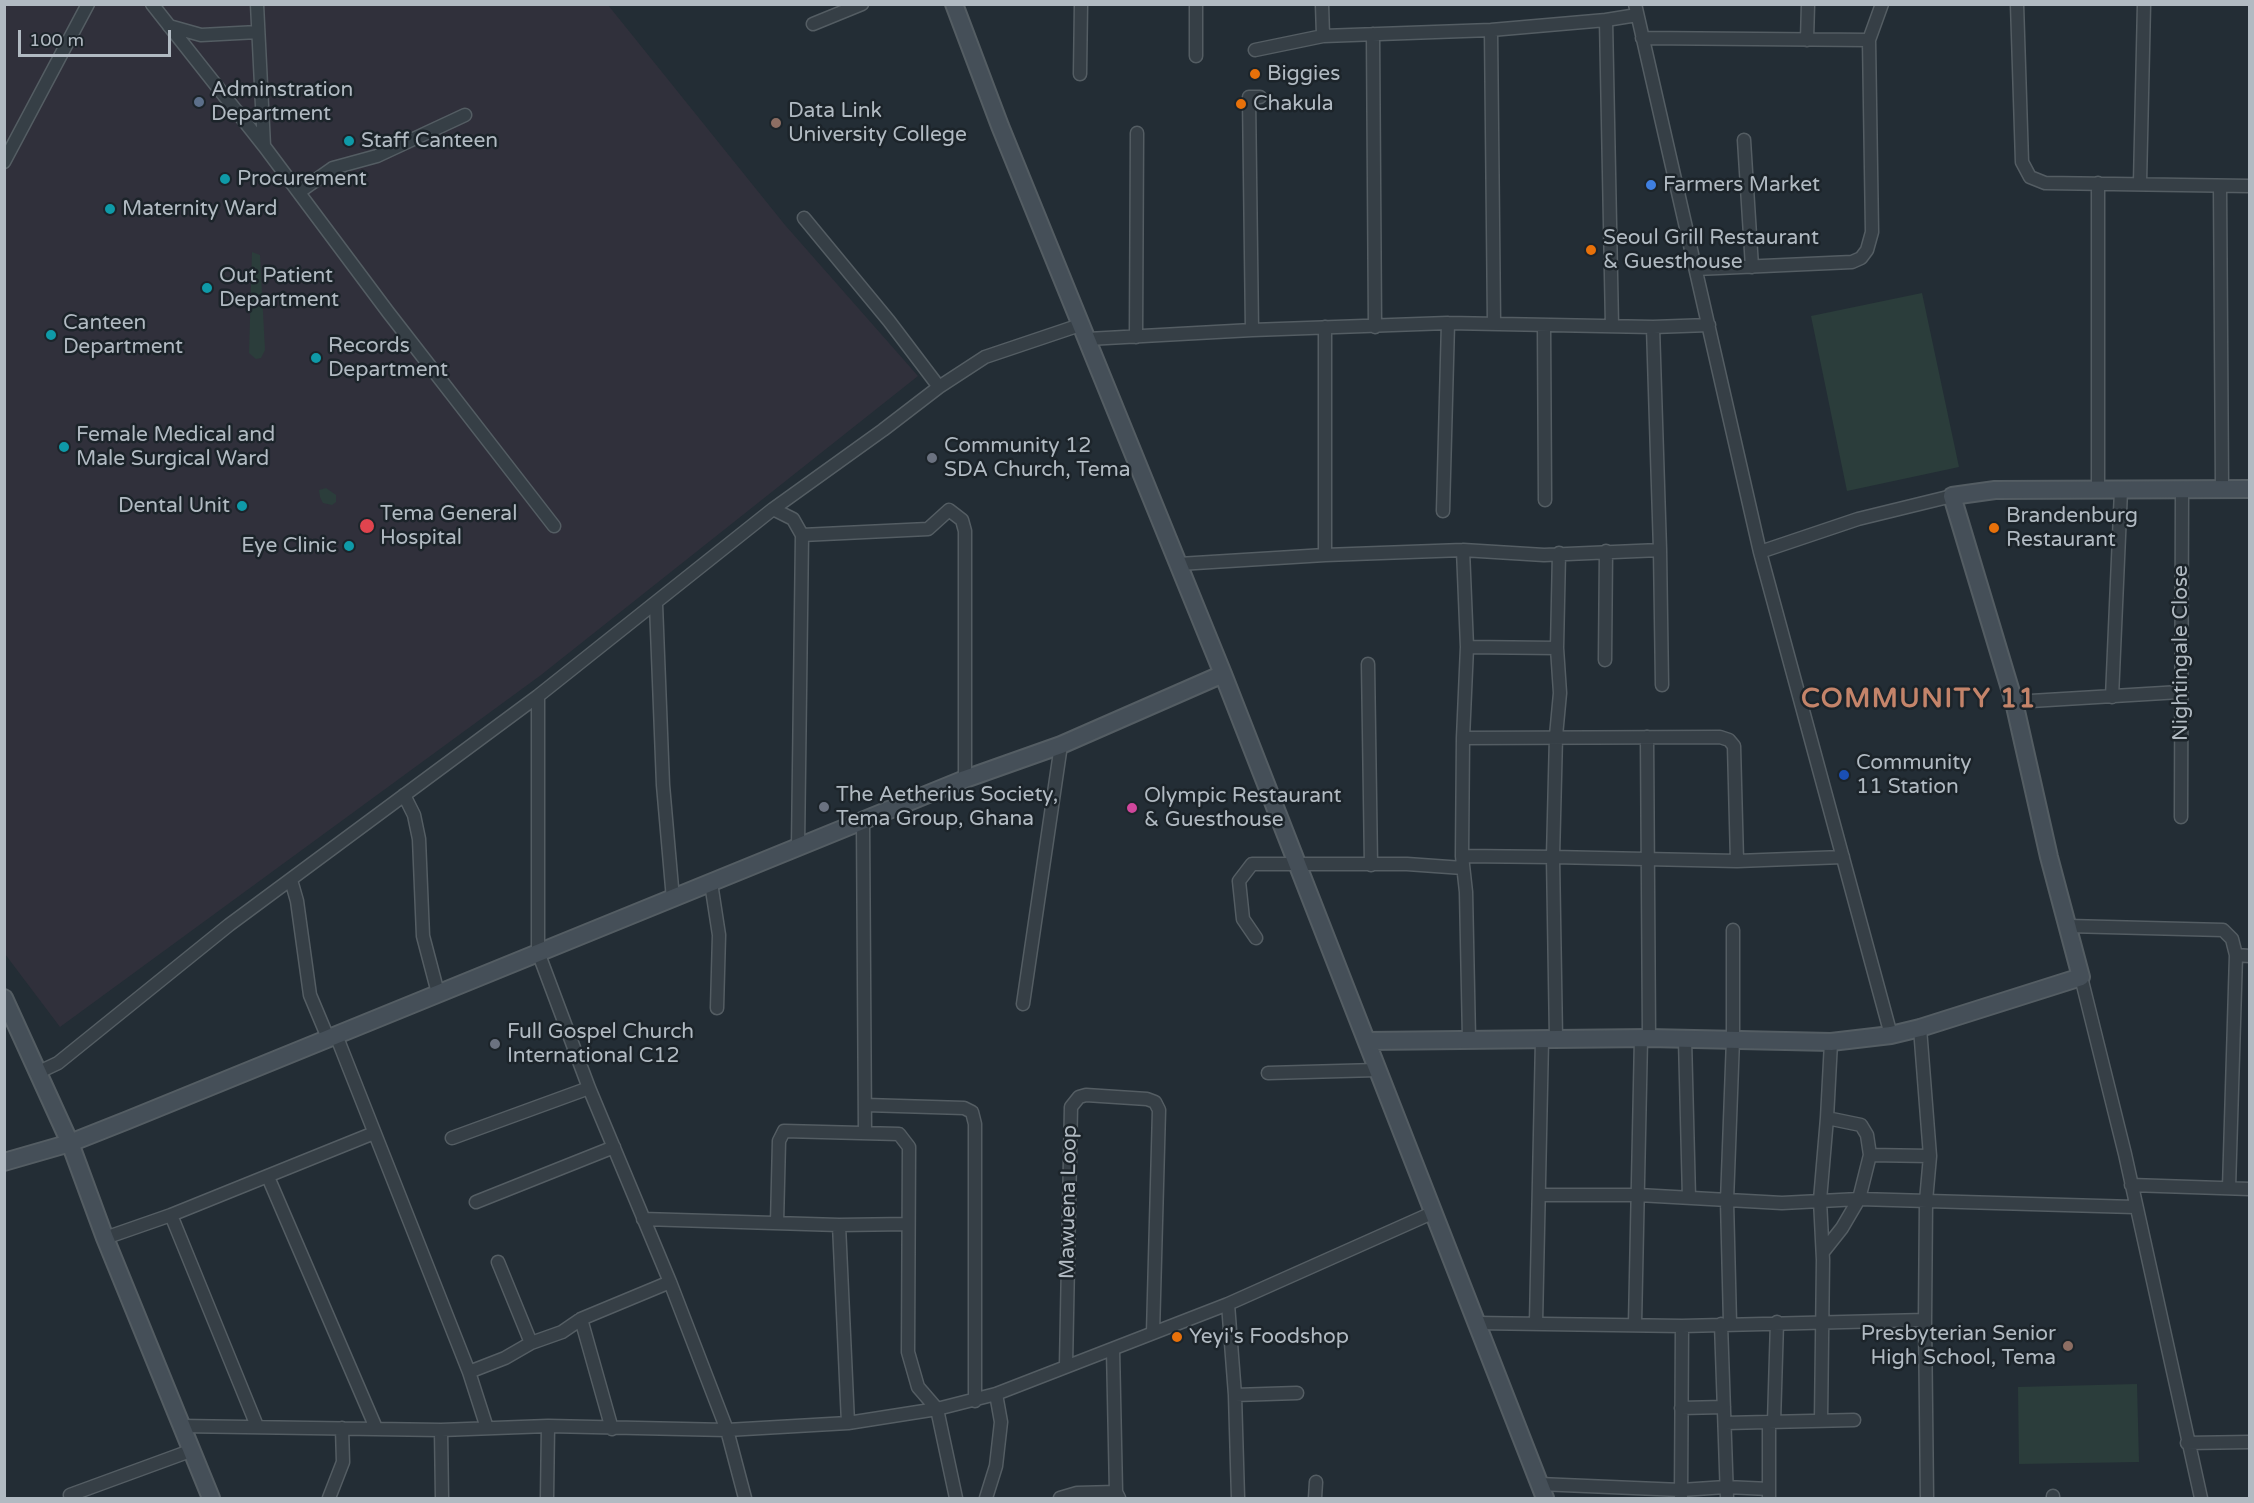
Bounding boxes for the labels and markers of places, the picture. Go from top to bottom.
place label: Biggies [1267,61,1340,87]
marker: Biggies [1248,67,1262,81]
place label: Adminstration Department [211,77,353,127]
place label: Chakula [1253,91,1333,117]
marker: Adminstration Department [192,95,206,109]
marker: Chakula [1234,97,1248,111]
place label: Data Link University College [788,98,967,148]
marker: Data Link University College [769,116,783,130]
place label: Staff Canteen [361,128,498,154]
marker: Staff Canteen [342,134,356,148]
place label: Procurement [237,166,367,192]
marker: Procurement [218,172,232,186]
place label: Farmers Market [1663,172,1820,198]
marker: Farmers Market [1644,178,1658,192]
place label: Maternity Ward [122,196,277,222]
marker: Maternity Ward [103,202,117,216]
place label: Seoul Grill Restaurant & Guesthouse [1603,225,1819,275]
marker: Seoul Grill Restaurant & Guesthouse [1584,243,1598,257]
place label: Out Patient Department [219,263,339,313]
marker: Out Patient Department [200,281,214,295]
place label: Canteen Department [63,310,183,360]
marker: Canteen Department [44,328,58,342]
place label: Records Department [328,333,448,383]
marker: Records Department [309,351,323,365]
place label: Female Medical and Male Surgical Ward [76,422,275,472]
place label: Community 12 SDA Church, Tema [944,433,1131,483]
marker: Female Medical and Male Surgical Ward [57,440,71,454]
marker: Community 12 SDA Church, Tema [925,451,939,465]
place label: Dental Unit [118,493,230,519]
marker: Dental Unit [235,499,249,513]
place label: Tema General Hospital [380,501,517,551]
place label: Brandenburg Restaurant [2006,503,2138,553]
marker: Tema General Hospital [358,517,376,535]
marker: Brandenburg Restaurant [1987,521,2001,535]
place label: Eye Clinic [241,533,337,559]
marker: Eye Clinic [342,539,356,553]
place label: Community 11 Station [1856,750,1971,800]
marker: Community 11 Station [1837,768,1851,782]
place label: The Aetherius Society, Tema Group, Ghana [836,782,1058,832]
place label: Olympic Restaurant & Guesthouse [1144,783,1342,833]
marker: The Aetherius Society, Tema Group, Ghana [817,800,831,814]
marker: Olympic Restaurant & Guesthouse [1125,801,1139,815]
place label: Full Gospel Church International C12 [507,1019,694,1069]
marker: Full Gospel Church International C12 [488,1037,502,1051]
place label: Presbyterian Senior High School, Tema [1861,1321,2056,1371]
place label: Yeyi's Foodshop [1189,1324,1349,1350]
marker: Yeyi's Foodshop [1170,1330,1184,1344]
marker: Presbyterian Senior High School, Tema [2061,1339,2075,1353]

